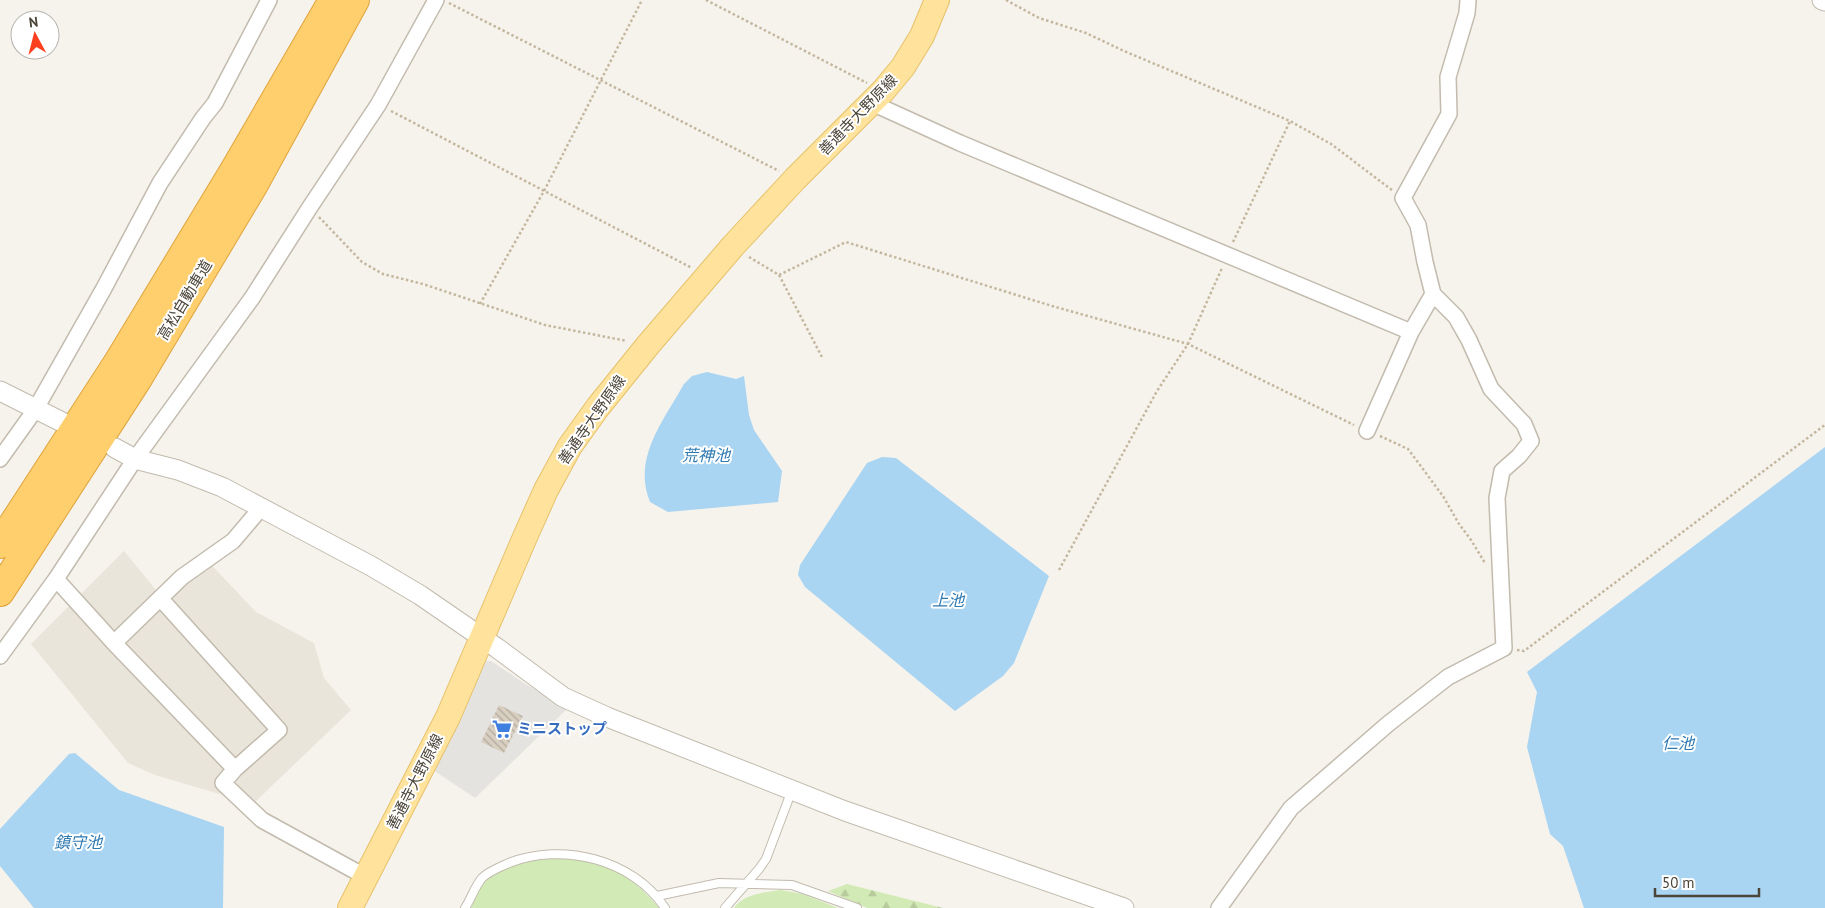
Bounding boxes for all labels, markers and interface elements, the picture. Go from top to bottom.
north arrow [10,10,60,60]
text: N [28,13,39,32]
street label: 善通寺大野原線 [814,70,901,159]
street label: 高松自動車道 [153,256,216,343]
street label: 善通寺大野原線 [554,371,629,468]
water label: 荒神池 [682,445,732,465]
water label: 上池 [932,590,966,610]
supermarket icon: ミニストップ [491,718,513,740]
place label: ミニストップ [517,719,607,738]
street label: 善通寺大野原線 [382,731,447,833]
water label: 仁池 [1662,733,1696,753]
water label: 鎮守池 [54,832,104,852]
scale bar [1655,866,1759,898]
text: 50 m [1662,873,1695,892]

